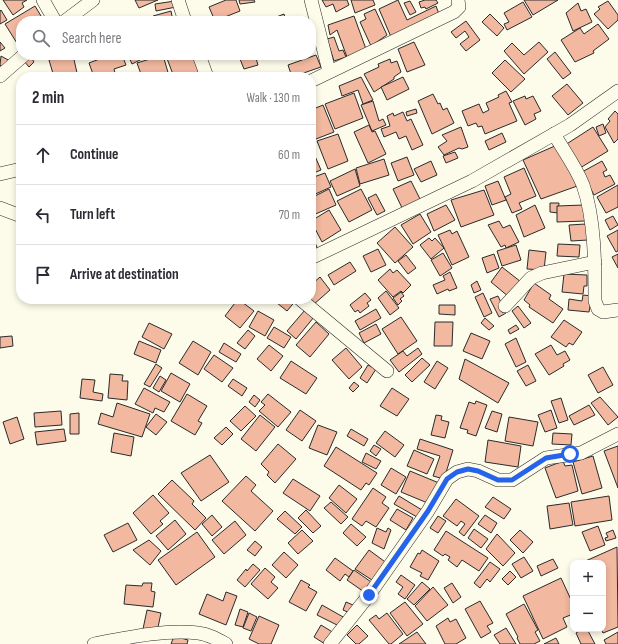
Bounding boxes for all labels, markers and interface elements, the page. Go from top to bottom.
search box [16,16,316,60]
icon: search [30,27,52,49]
text: Search here [62,29,122,48]
text: 2 min [32,88,64,108]
text: Walk · 130 m [247,90,300,106]
icon: ahead [32,144,54,166]
text: Continue [70,145,119,164]
text: 60 m [278,147,300,163]
icon: left [32,204,54,226]
text: Turn left [70,205,115,224]
text: 70 m [279,207,300,223]
icon: arrive [32,264,54,286]
text: Arrive at destination [70,265,179,284]
route start [561,445,579,463]
map controls [570,560,606,632]
button: + [570,560,606,596]
route end [360,586,378,604]
button: − [570,596,606,632]

